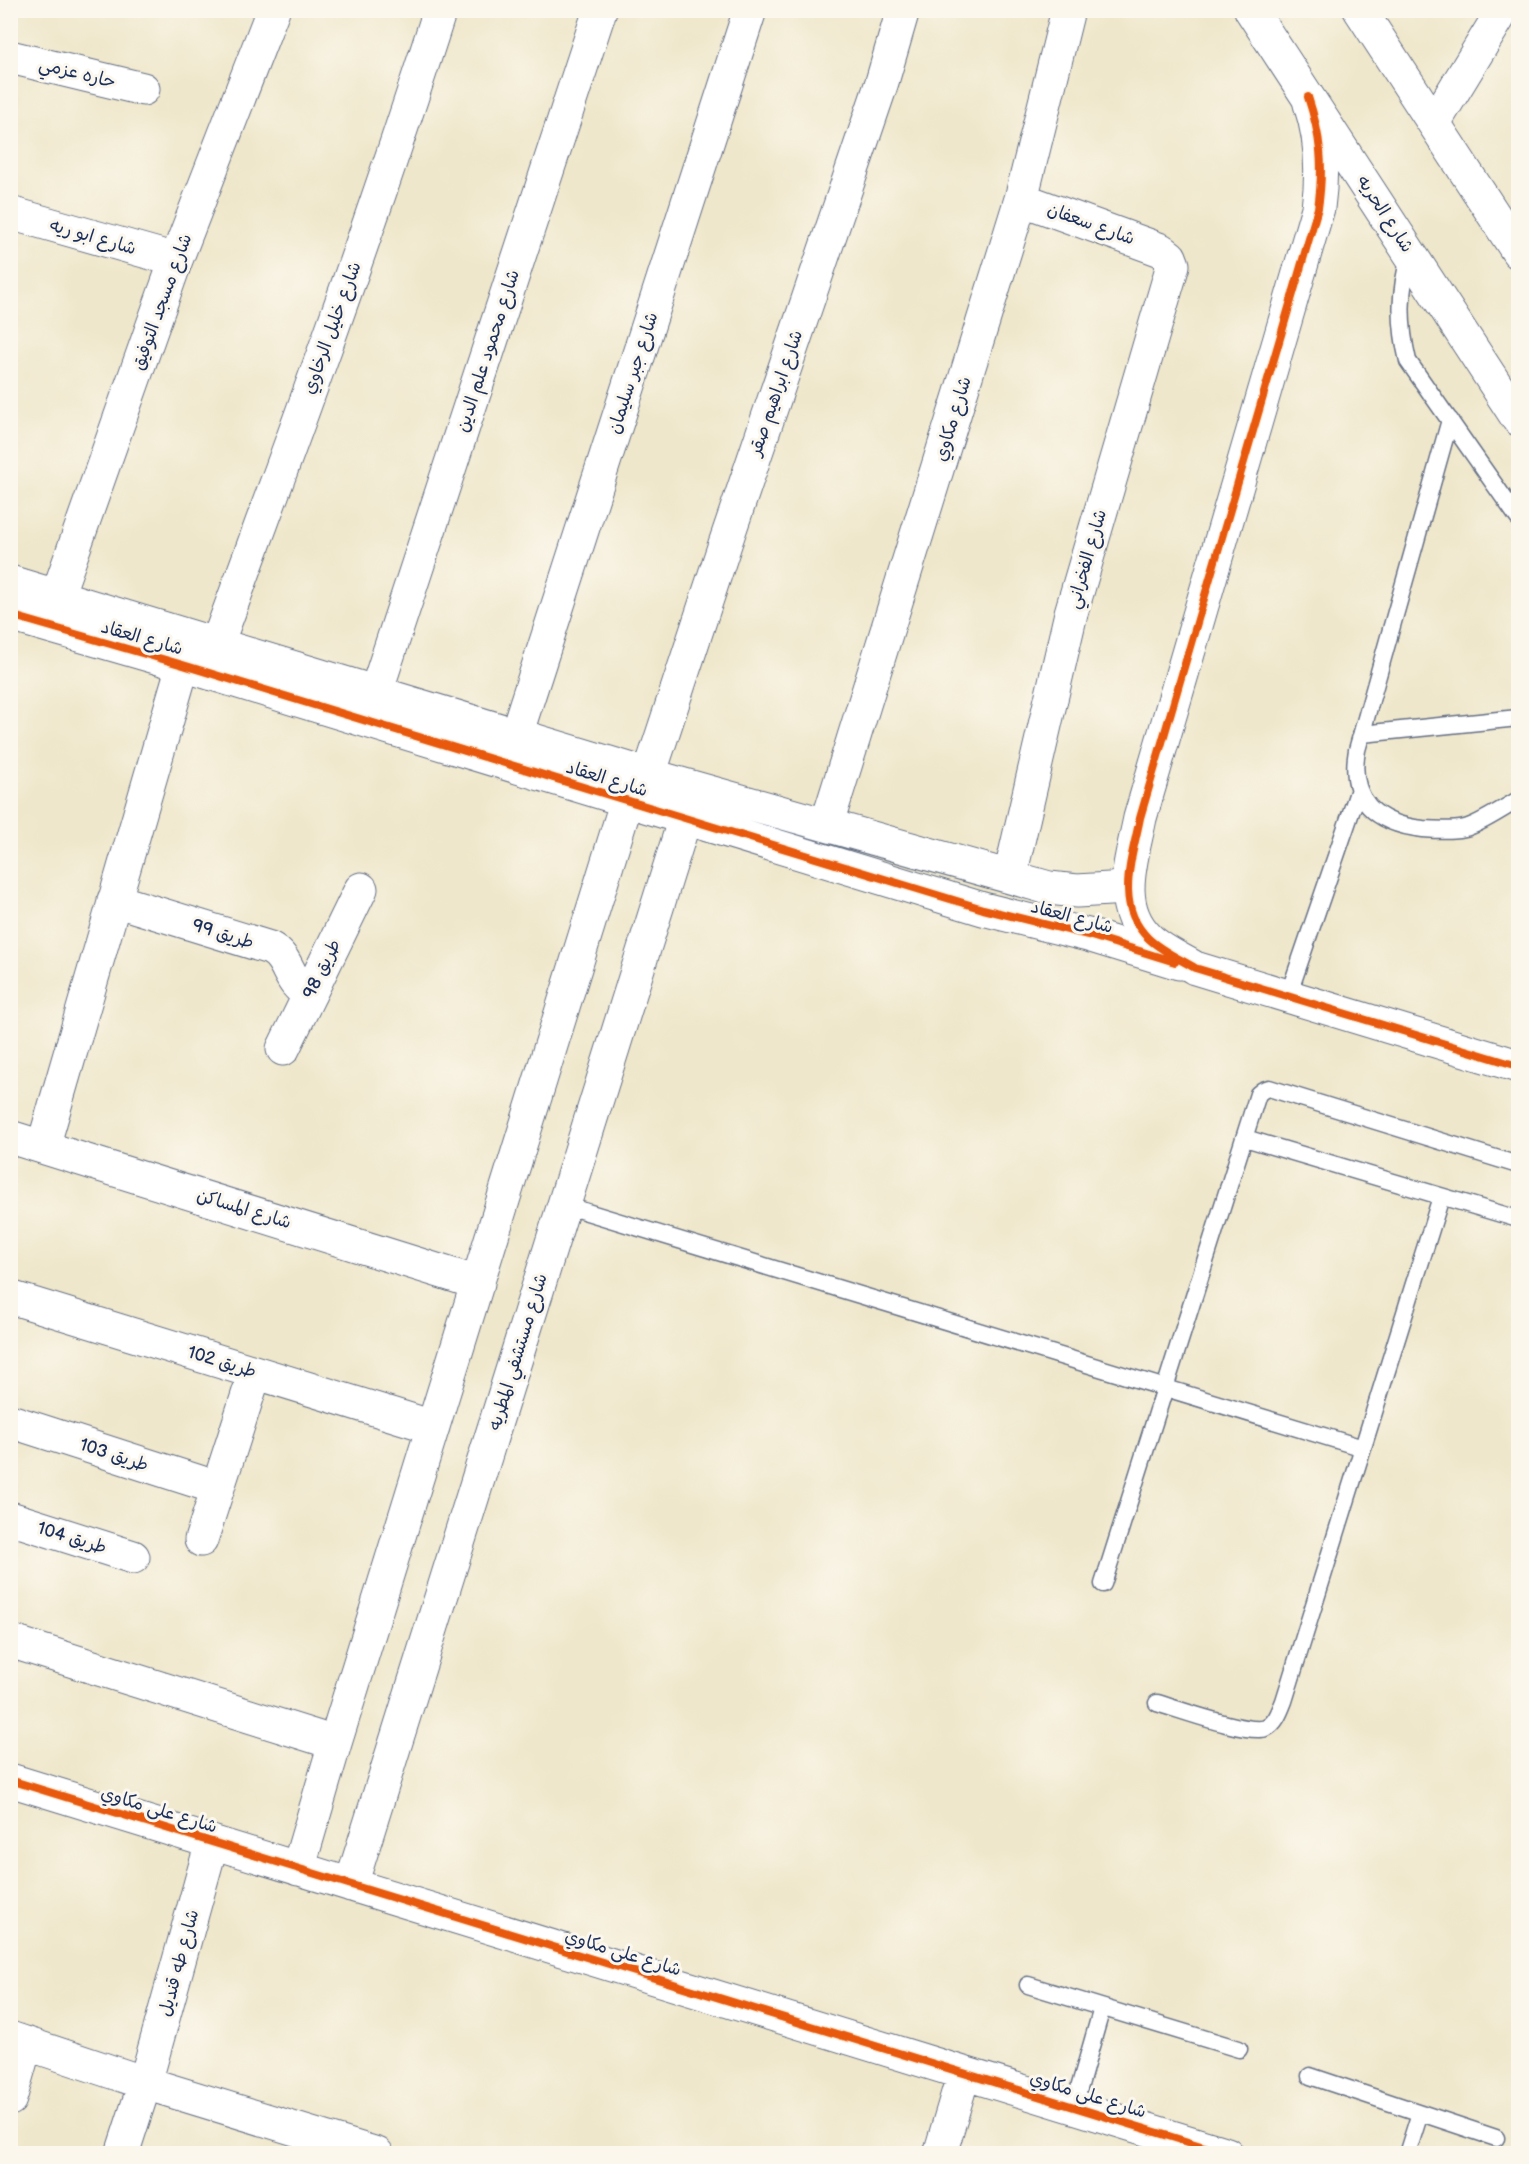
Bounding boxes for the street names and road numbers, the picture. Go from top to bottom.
street label: حاره عزمي [35,53,118,98]
street label: شارع الحريه [1351,172,1418,257]
street label: شارع سعفان [1044,198,1138,250]
street label: شارع ابو ريه [47,215,139,260]
street label: شارع مسجد التوفيق [128,231,197,373]
street label: شارع خليل الرخاوي [298,259,368,398]
street label: شارع محمود علم الدين [452,267,527,436]
street label: شارع جبر سليمان [603,310,663,437]
street label: شارع ابراهيم صقر [744,327,810,461]
street label: شارع مكاوي [930,374,978,465]
street label: شارع الفخراني [1063,507,1116,612]
street label: شارع العقاد [98,616,185,661]
street label: شارع العقاد [563,757,650,802]
street label: شارع العقاد [1028,896,1115,939]
street label: طريق 99 [190,915,256,953]
street label: طريق 98 [299,936,345,1002]
street label: شارع المساكن [194,1185,294,1234]
street label: شارع مستشفي المطريه [484,1271,557,1435]
street label: طريق 102 [185,1342,259,1382]
street label: طريق 103 [77,1434,151,1476]
street label: طريق 104 [35,1518,109,1558]
street label: شارع على مكاوي [98,1782,220,1840]
street label: شارع طه قنديل [155,1907,204,2019]
street label: شارع على مكاوي [562,1925,684,1983]
street label: شارع على مكاوي [1027,2067,1149,2125]

